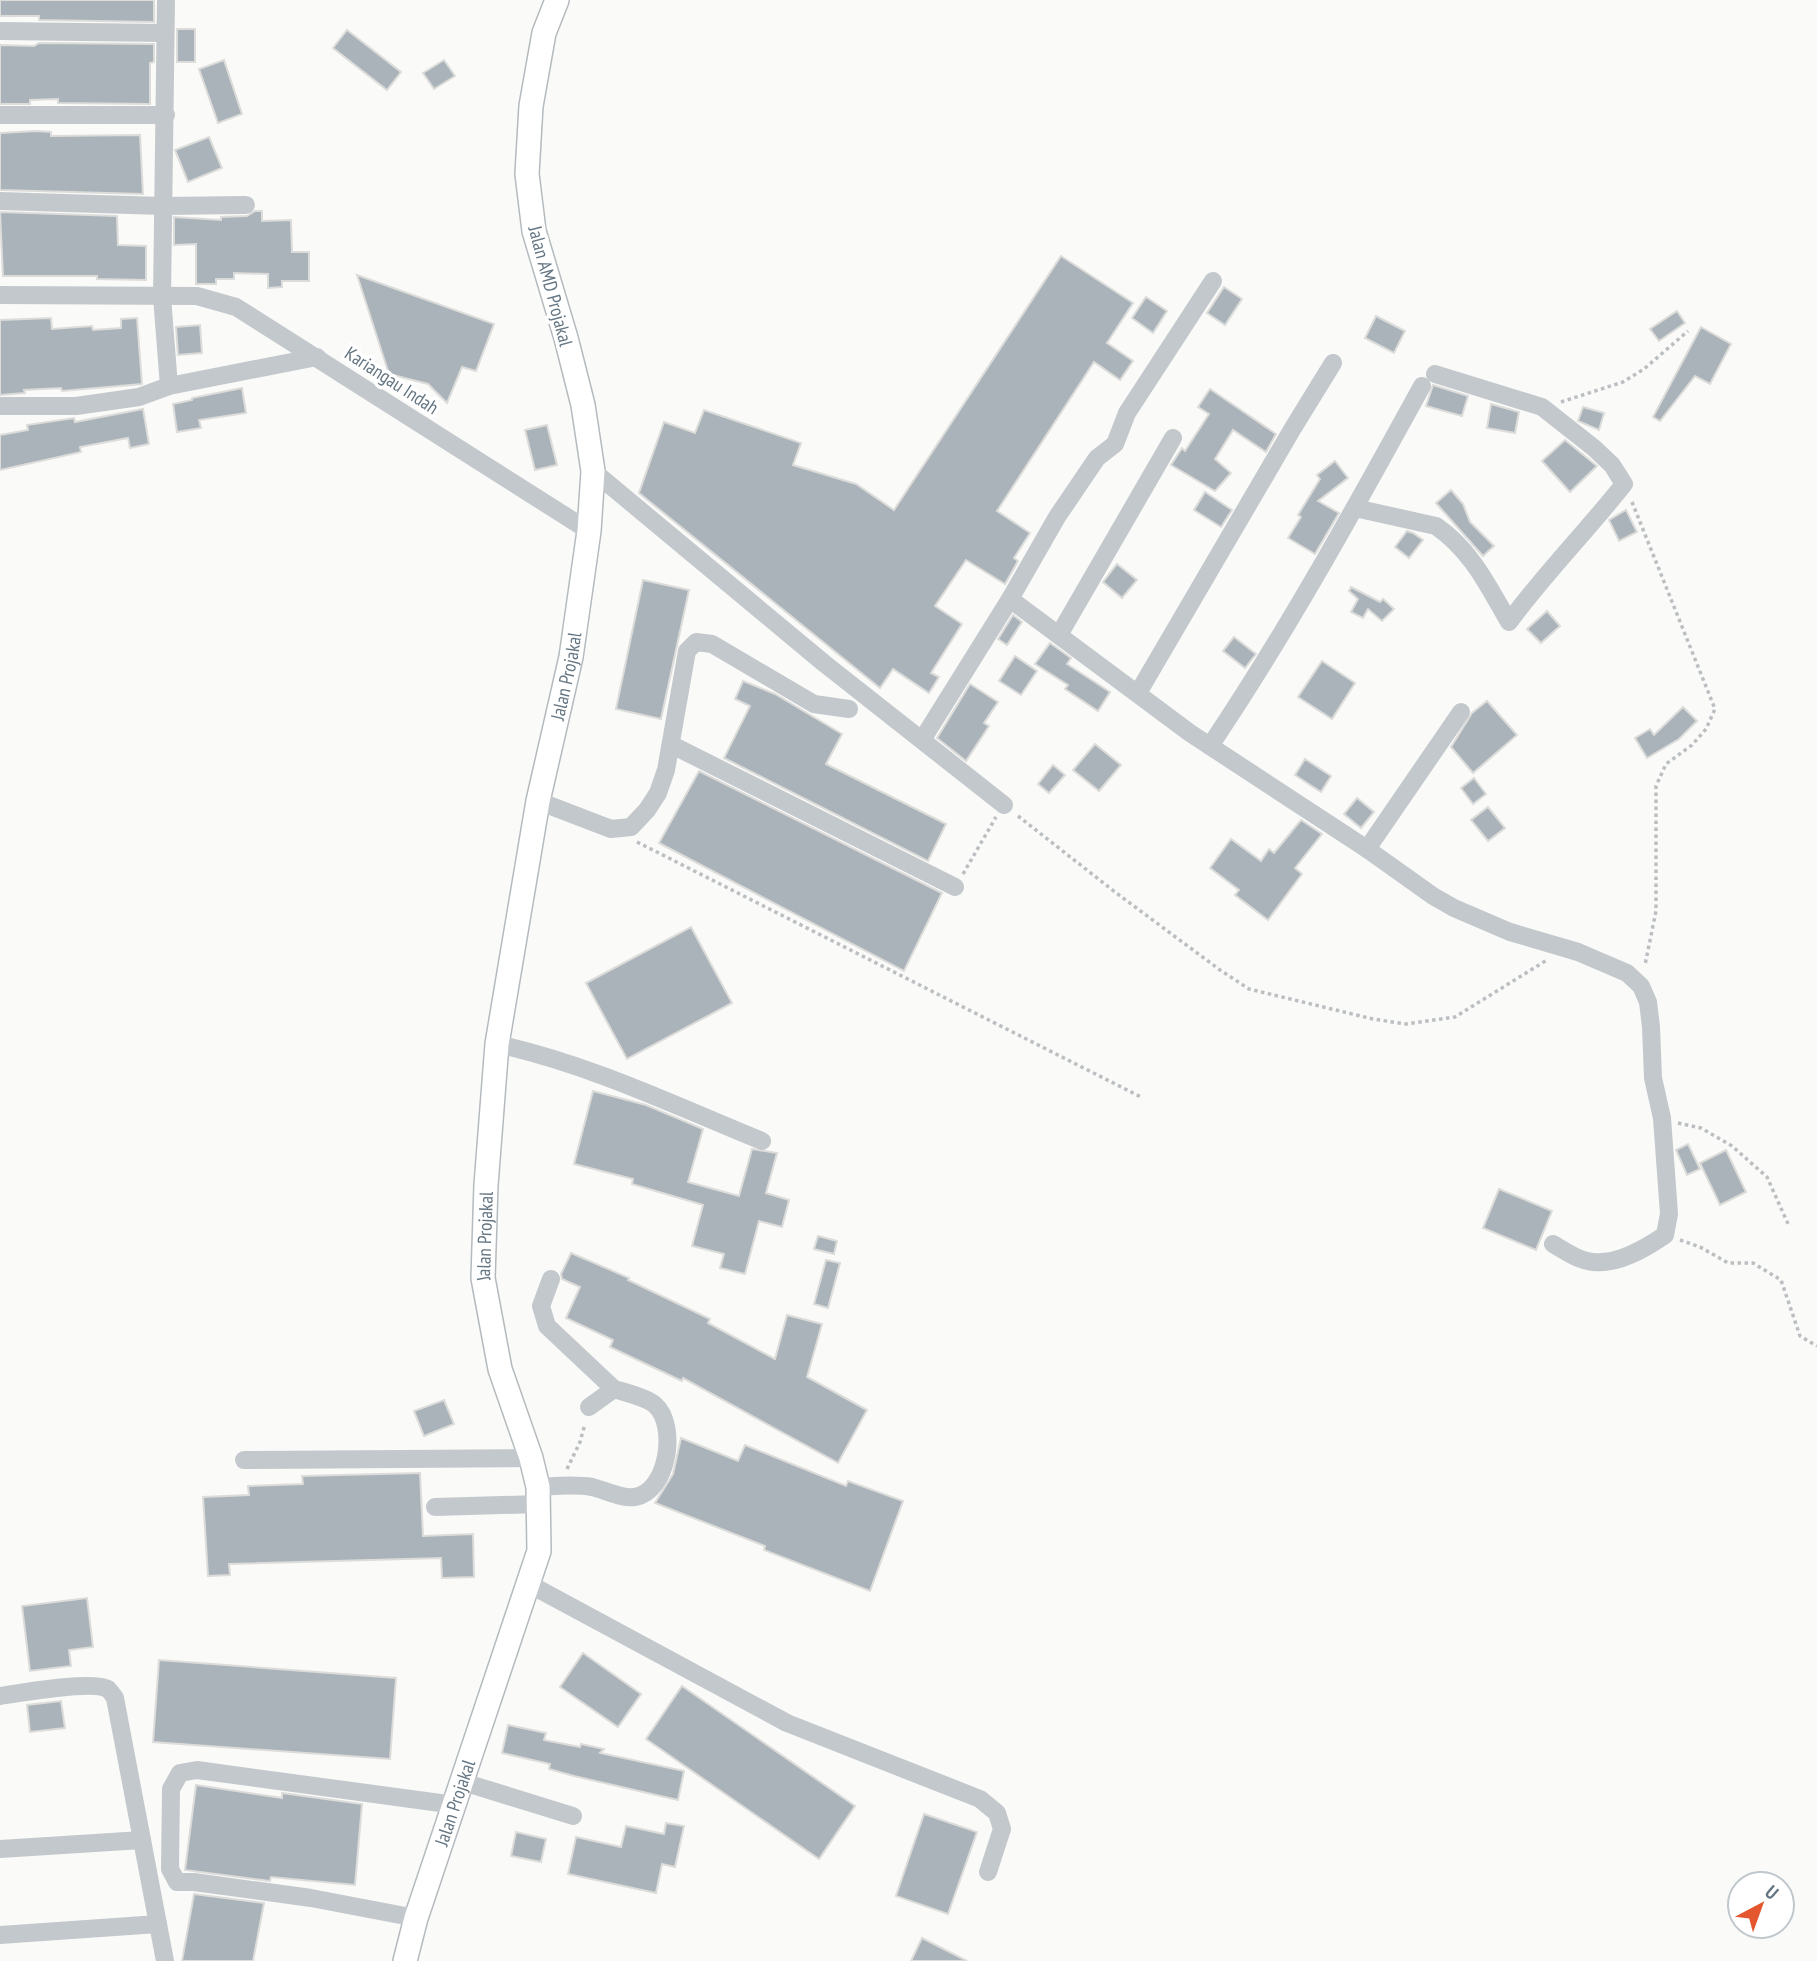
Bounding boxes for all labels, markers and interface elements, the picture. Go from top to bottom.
street label: Jalan AMD Projakal [523,222,579,349]
street label: Kariangau Indah [341,341,443,419]
street label: Jalan Projakal [545,630,586,723]
street label: Jalan Projakal [471,1191,498,1284]
street label: Jalan Projakal [429,1756,480,1850]
north arrow [1726,1870,1796,1940]
text: U [1761,1880,1784,1904]

